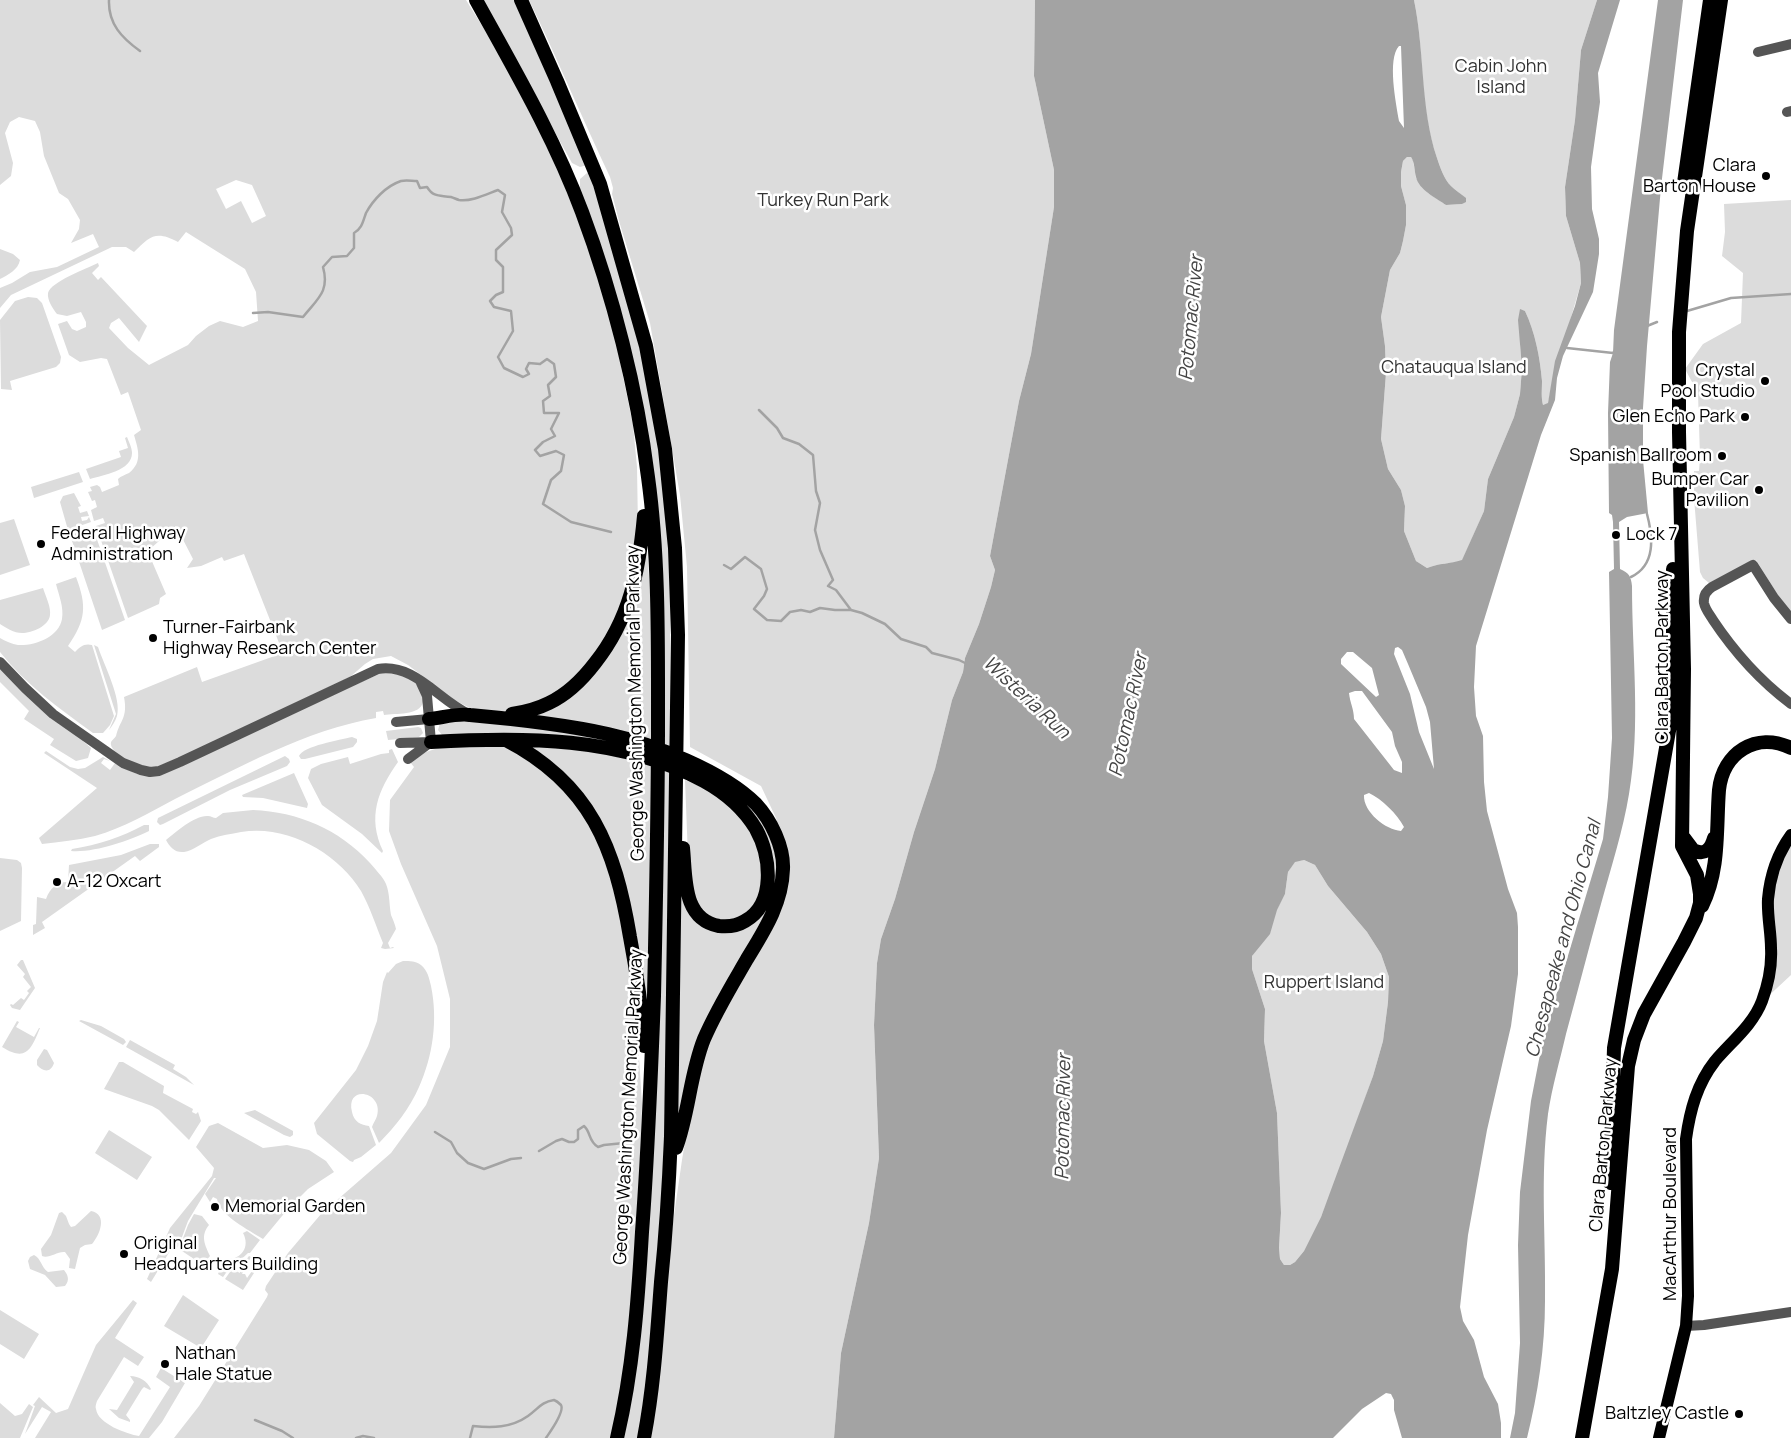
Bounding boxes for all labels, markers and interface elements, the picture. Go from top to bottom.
park label: Cabin John Island [1455,56,1547,98]
place label: Clara Barton House [1643,155,1756,198]
marker: Clara Barton House [1760,170,1772,182]
park label: Turkey Run Park [757,190,889,212]
water label: Potomac River [1175,254,1209,382]
park label: Chatauqua Island [1381,357,1527,379]
place label: Crystal Pool Studio [1661,360,1755,402]
marker: Crystal Pool Studio [1759,375,1771,387]
place label: Glen Echo Park [1613,406,1735,428]
marker: Glen Echo Park [1739,411,1751,423]
place label: Spanish Ballroom [1569,445,1712,467]
marker: Spanish Ballroom [1716,450,1728,462]
place label: Bumper Car Pavilion [1651,469,1749,512]
marker: Bumper Car Pavilion [1753,484,1765,496]
place label: Federal Highway Administration [51,523,186,566]
place label: Lock 7 [1626,524,1677,546]
marker: Lock 7 [1610,529,1622,541]
marker: Federal Highway Administration [35,538,47,550]
street label: George Washington Memorial Parkway [622,545,650,861]
street label: Clara Barton Parkway [1652,570,1674,744]
place label: Turner-Fairbank Highway Research Center [163,617,377,660]
marker: Turner-Fairbank Highway Research Center [147,632,159,644]
water label: Potomac River [1105,651,1153,779]
water label: Wisteria Run [978,652,1074,744]
water label: Chesapeake and Ohio Canal [1521,818,1607,1060]
place label: A-12 Oxcart [67,871,162,893]
marker: A-12 Oxcart [51,876,63,888]
street label: George Washington Memorial Parkway [610,949,648,1265]
park label: Ruppert Island [1264,972,1384,994]
water label: Potomac River [1052,1054,1076,1180]
street label: Clara Barton Parkway [1586,1057,1622,1233]
street label: MacArthur Boulevard [1660,1127,1682,1301]
place label: Memorial Garden [225,1196,365,1218]
marker: Memorial Garden [209,1201,221,1213]
place label: Original Headquarters Building [134,1233,318,1276]
marker: Original Headquarters Building [118,1248,130,1260]
place label: Nathan Hale Statue [175,1343,272,1386]
marker: Nathan Hale Statue [159,1358,171,1370]
place label: Baltzley Castle [1605,1403,1729,1425]
marker: Baltzley Castle [1733,1408,1745,1420]

